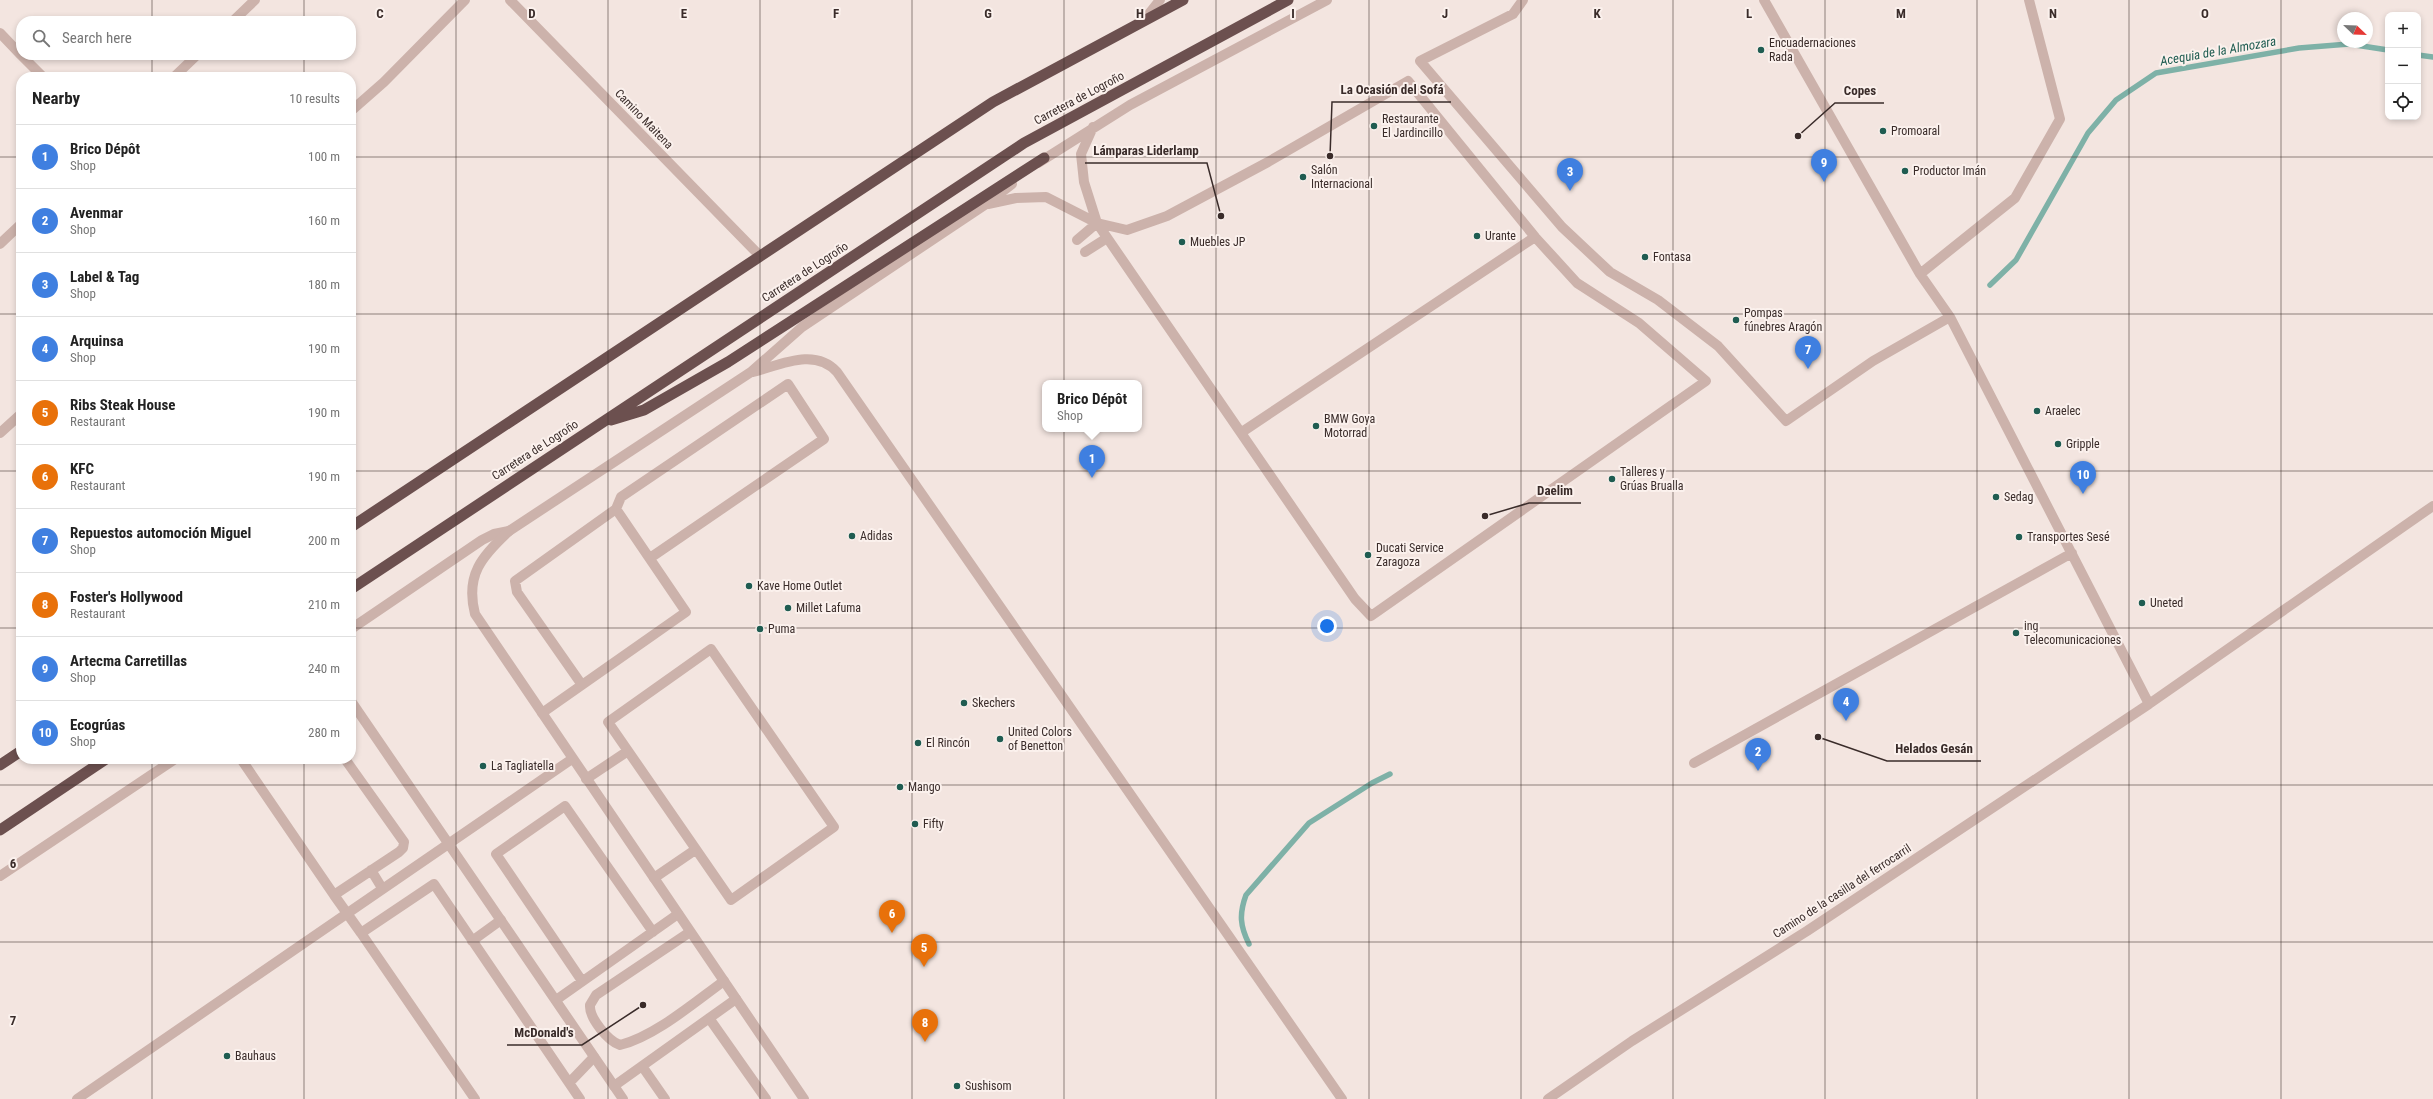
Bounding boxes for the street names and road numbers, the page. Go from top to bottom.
street label: Carretera de Logroño [1032,68,1126,128]
street label: Camino Maitena [612,86,676,152]
street label: Carretera de Logroño [759,239,851,305]
street label: Carretera de Logroño [489,417,581,483]
street label: Camino de la casilla del ferrocarril [1770,841,1914,941]

